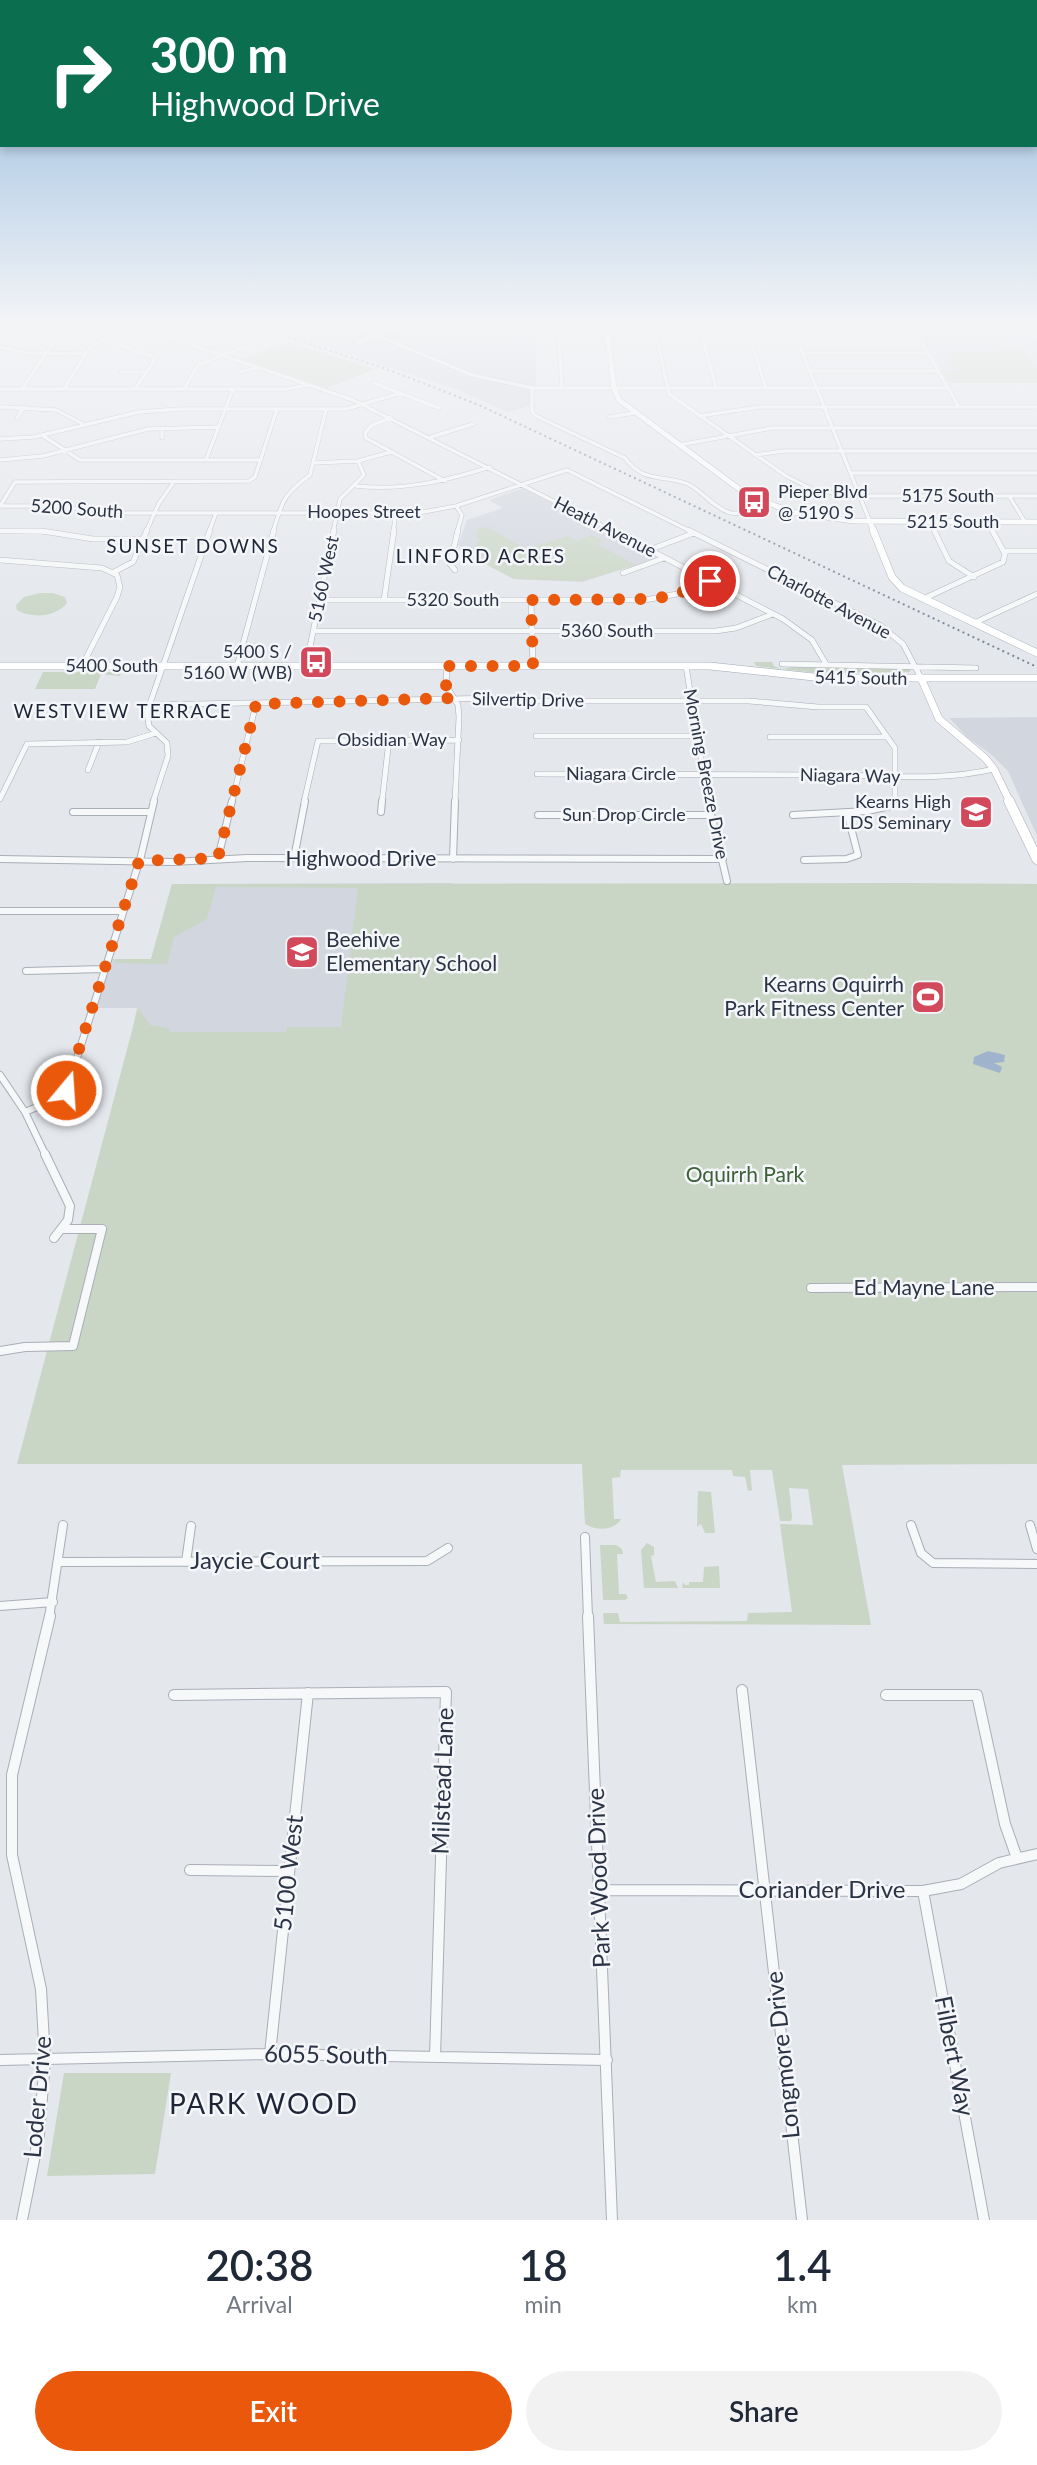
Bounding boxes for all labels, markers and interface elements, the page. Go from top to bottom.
text: 300 m [150,25,288,83]
icon: right [35,28,126,119]
text: Highwood Drive [150,84,380,123]
place label: Pieper Blvd @ 5190 S [778,480,868,523]
bus stop icon: Pieper Blvd @ 5190 S [735,483,773,521]
street label: 5175 South [902,484,994,506]
street label: Heath Avenue [551,491,660,561]
street label: 5200 South [30,494,124,522]
street label: Hoopes Street [307,500,421,522]
street label: 5215 South [907,510,999,532]
street label: 5160 West [303,533,343,624]
district label: SUNSET DOWNS [106,534,280,557]
district label: LINFORD ACRES [396,544,566,567]
pin [680,551,740,611]
street label: Charlotte Avenue [764,559,895,643]
icon: arrive [691,562,729,600]
street label: 5320 South [407,588,499,610]
street label: 5360 South [561,619,653,641]
place label: 5400 S / 5160 W (WB) [183,640,292,683]
bus stop icon: 5400 S / 5160 W (WB) [297,643,335,681]
street label: 5400 South [66,654,158,676]
street label: 5415 South [814,665,908,689]
street label: Silvertip Drive [472,687,584,711]
street label: Morning Breeze Drive [680,687,734,861]
district label: WESTVIEW TERRACE [13,699,233,722]
street label: Obsidian Way [337,728,448,750]
street label: Niagara Circle [566,762,676,784]
street label: Niagara Way [800,763,901,787]
place label: Kearns High LDS Seminary [841,790,952,833]
school or university icon: Kearns High LDS Seminary [957,793,995,831]
street label: Sun Drop Circle [562,803,686,825]
street label: Highwood Drive [286,845,436,870]
place label: Beehive Elementary School [326,926,497,975]
school or university icon: Beehive Elementary School [283,933,321,971]
place label: Kearns Oquirrh Park Fitness Center [724,971,904,1020]
sports icon: Kearns Oquirrh Park Fitness Center [909,978,947,1016]
position arrow [29,1053,103,1127]
park label: Oquirrh Park [686,1161,805,1186]
street label: Ed Mayne Lane [853,1274,995,1299]
street label: Jaycie Court [190,1545,320,1574]
street label: Milstead Lane [424,1707,459,1855]
street label: Park Wood Drive [580,1787,615,1969]
street label: 5100 West [267,1813,308,1932]
street label: Coriander Drive [739,1874,905,1903]
street label: Longmore Drive [758,1970,805,2140]
street label: Filbert Way [930,1993,981,2119]
street label: Loder Drive [17,2034,56,2159]
street label: 6055 South [264,2038,388,2069]
district label: PARK WOOD [169,2086,359,2120]
text: 20:38 [205,2240,313,2290]
text: 18 [519,2240,568,2290]
text: 1.4 [773,2240,832,2290]
text: Arrival [226,2290,293,2318]
text: min [525,2290,562,2318]
text: km [787,2290,818,2318]
button: Exit [35,2371,512,2451]
button: Share [526,2371,1002,2451]

